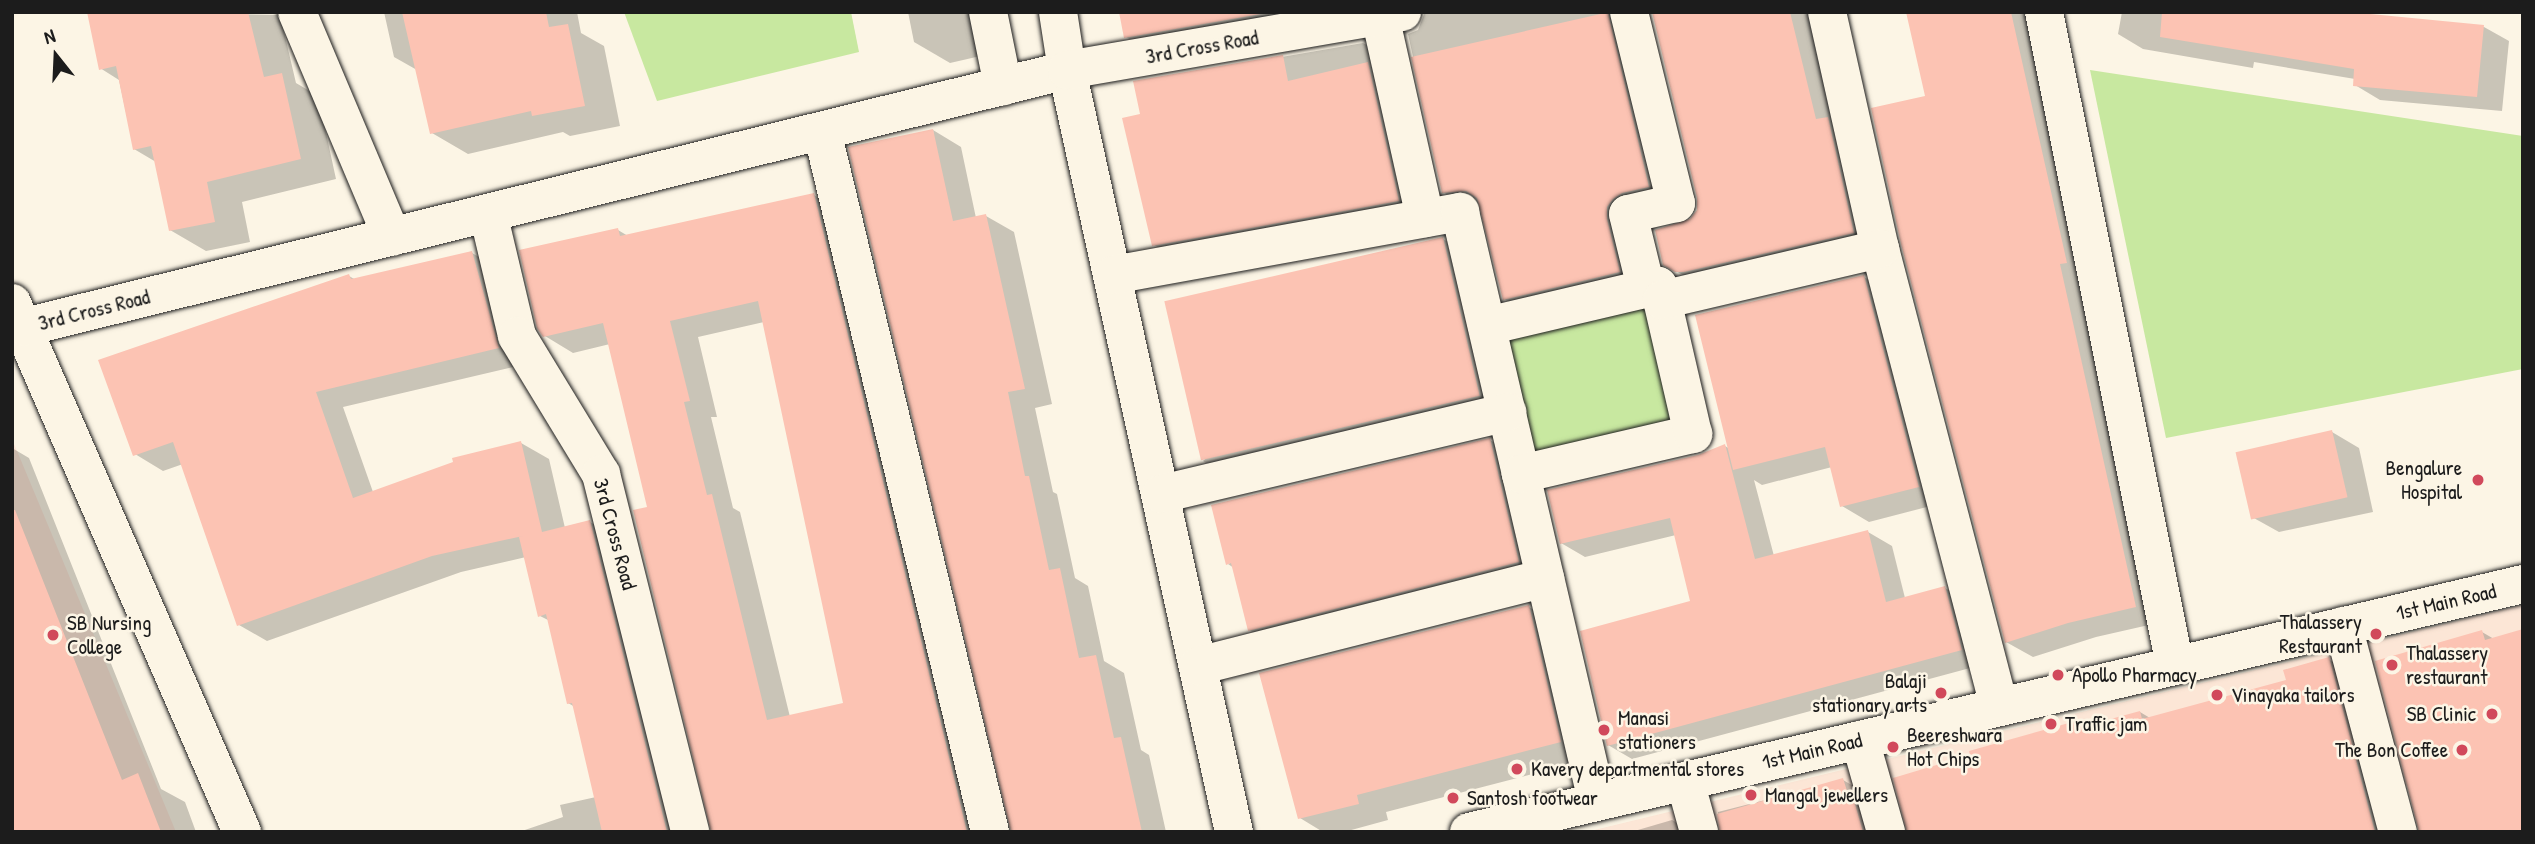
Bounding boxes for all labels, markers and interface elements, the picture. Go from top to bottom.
north arrow [21,21,91,91]
text: N [41,22,58,50]
street label: 3rd Cross Road [1144,25,1260,69]
street label: 3rd Cross Road [36,284,152,336]
place label: Bengalure Hospital [2385,455,2462,505]
marker: Bengalure Hospital [2468,470,2488,490]
street label: 3rd Cross Road [588,476,642,592]
street label: 1st Main Road [2394,578,2498,626]
place label: Thalassery Restaurant [2279,609,2362,659]
place label: SB Nursing College [67,610,151,660]
marker: Thalassery Restaurant [2368,626,2384,642]
marker: SB Nursing College [45,627,61,643]
place label: Thalassery restaurant [2406,640,2488,690]
marker: Thalassery restaurant [2384,657,2400,673]
place label: Apollo Pharmacy [2072,662,2197,688]
marker: Apollo Pharmacy [2050,667,2066,683]
place label: Balaji stationary arts [1812,668,1927,718]
place label: Vinayaka tailors [2231,682,2355,708]
marker: Balaji stationary arts [1933,685,1949,701]
marker: Vinayaka tailors [2209,687,2225,703]
place label: SB Clinic [2407,701,2476,727]
marker: SB Clinic [2482,704,2502,724]
place label: Manasi stationers [1618,705,1696,755]
place label: Traffic jam [2065,711,2147,737]
marker: Traffic jam [2043,716,2059,732]
marker: Manasi stationers [1596,722,1612,738]
place label: Beereshwara Hot Chips [1907,722,2002,772]
street label: 1st Main Road [1760,727,1864,775]
place label: The Bon Coffee [2335,737,2448,763]
marker: Beereshwara Hot Chips [1885,739,1901,755]
marker: The Bon Coffee [2454,742,2470,758]
place label: Kavery departmental stores [1531,756,1744,782]
marker: Kavery departmental stores [1509,761,1525,777]
place label: Mangal jewellers [1765,782,1888,808]
place label: Santosh footwear [1467,785,1598,811]
marker: Mangal jewellers [1743,787,1759,803]
marker: Santosh footwear [1445,790,1461,806]

